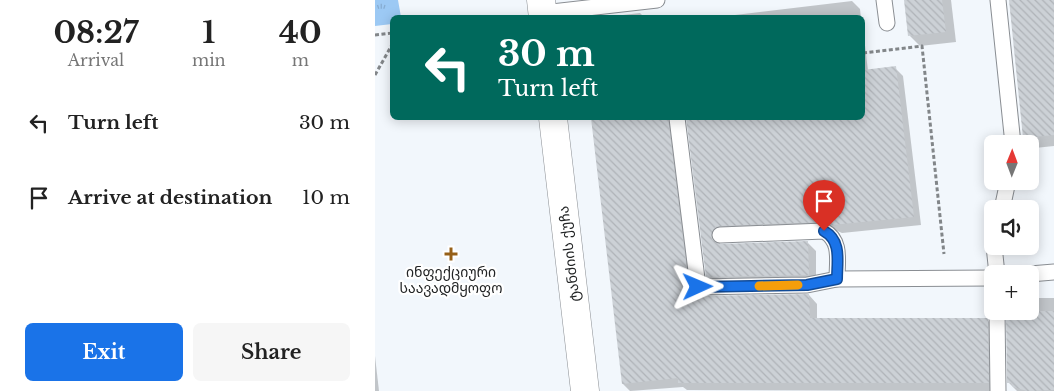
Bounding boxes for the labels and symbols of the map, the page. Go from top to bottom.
north arrow [984,135,1039,190]
pin [803,180,845,231]
street label: ტანძიის ქუჩა [554,205,584,303]
marker: ინფექციური საავადმყოფო [444,247,458,261]
position arrow [671,260,723,312]
place label: ინფექციური საავადმყოფო [400,263,502,297]

